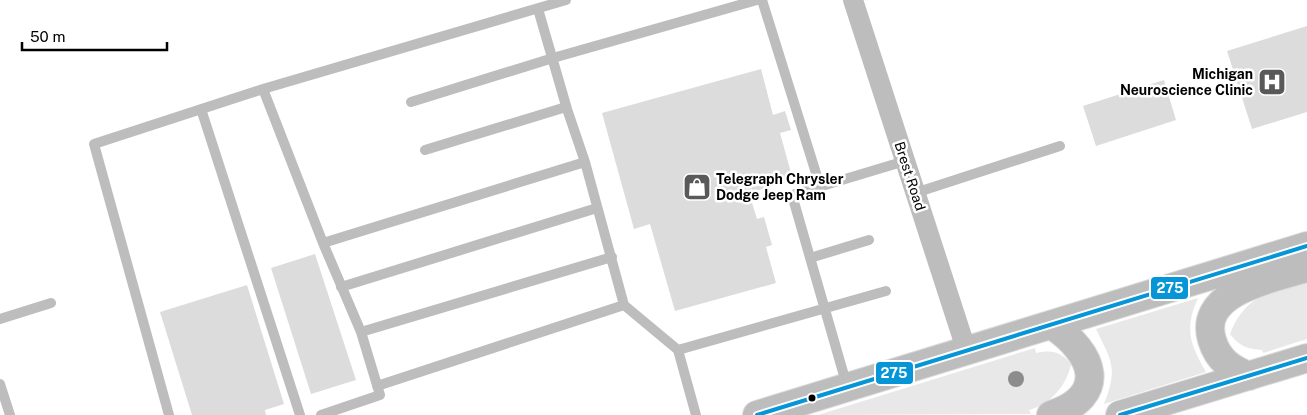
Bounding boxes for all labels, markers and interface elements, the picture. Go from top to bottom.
scale bar [22,20,168,52]
text: 50 m [30,28,65,45]
place label: Michigan Neuroscience Clinic [1120,66,1253,98]
hospital icon: Michigan Neuroscience Clinic [1257,67,1287,97]
street label: Brest Road [891,139,929,213]
place label: Telegraph Chrysler Dodge Jeep Ram [716,171,844,203]
shop icon: Telegraph Chrysler Dodge Jeep Ram [682,172,712,202]
line badge: 275 [1150,276,1189,300]
text: 275 [1156,280,1184,296]
line badge: 275 [875,361,914,385]
text: 275 [880,365,908,381]
unlabelled marker [807,393,817,403]

